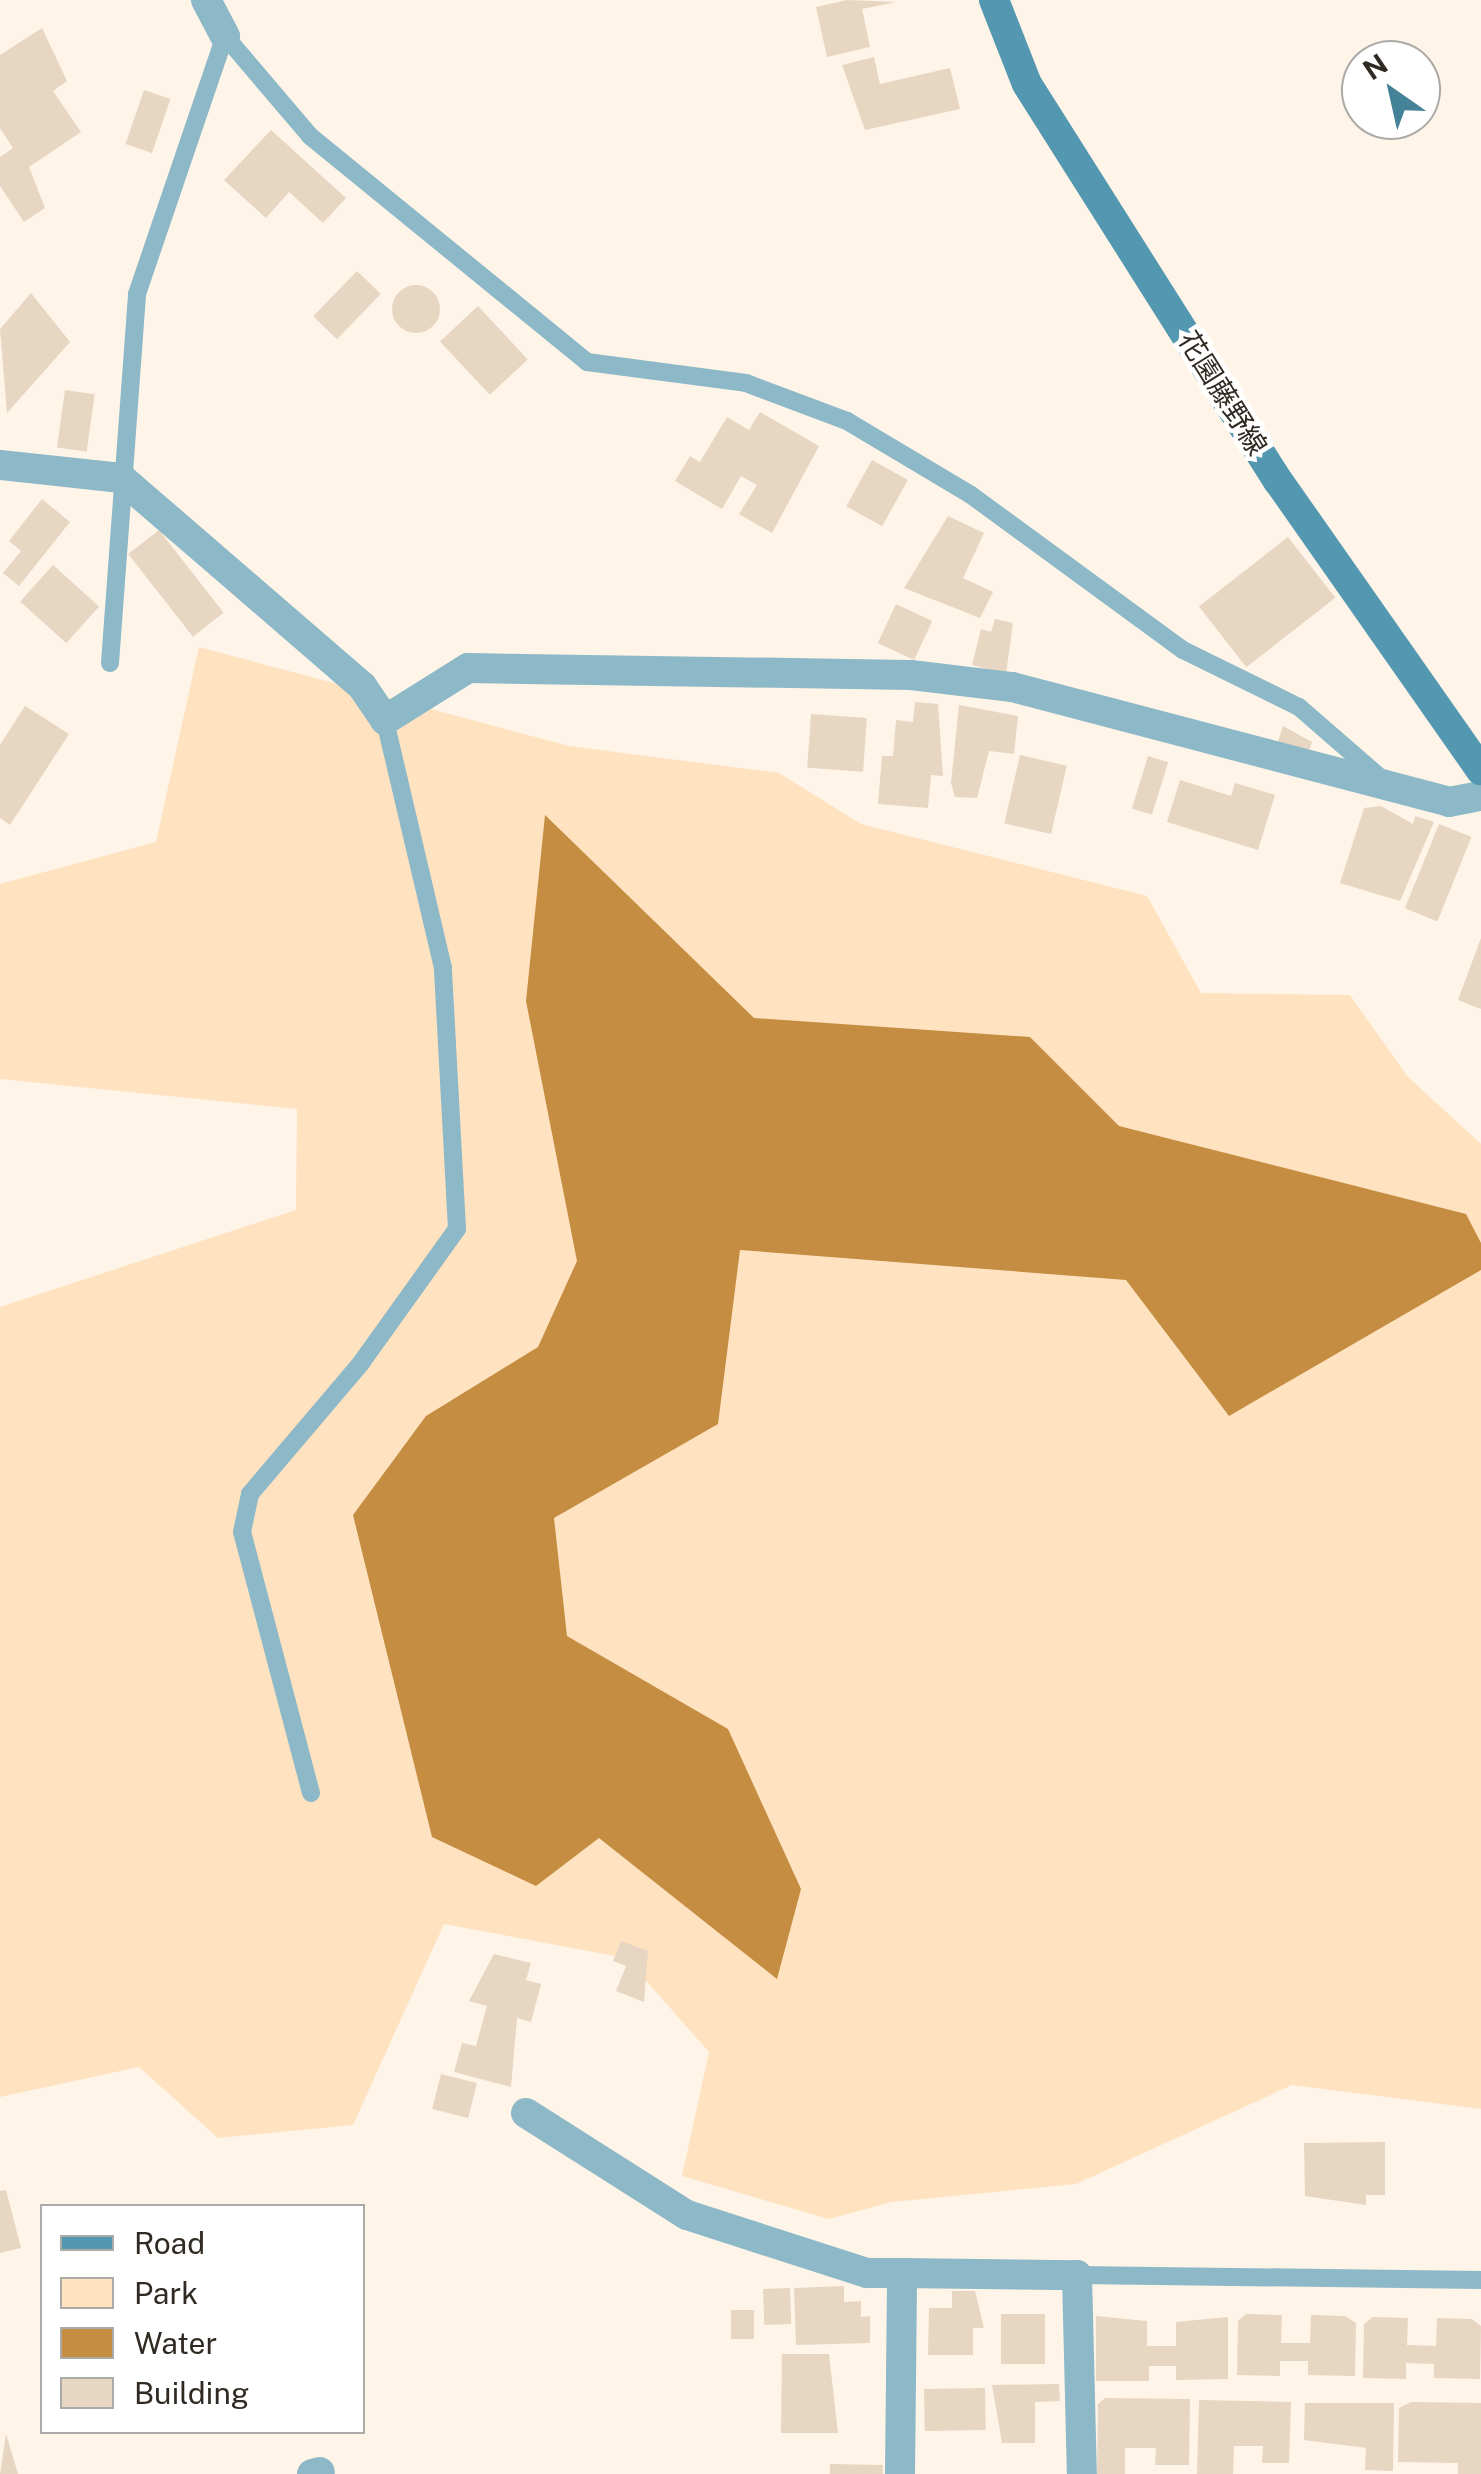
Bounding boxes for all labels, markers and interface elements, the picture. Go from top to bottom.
north arrow [1341,40,1441,140]
text: N [1357,47,1393,86]
street label: 花園藤野線 [1172,325,1274,461]
legend [40,2204,365,2434]
text: Road [134,2225,205,2261]
text: Park [134,2275,198,2311]
text: Water [134,2325,217,2361]
text: Building [134,2375,249,2411]

